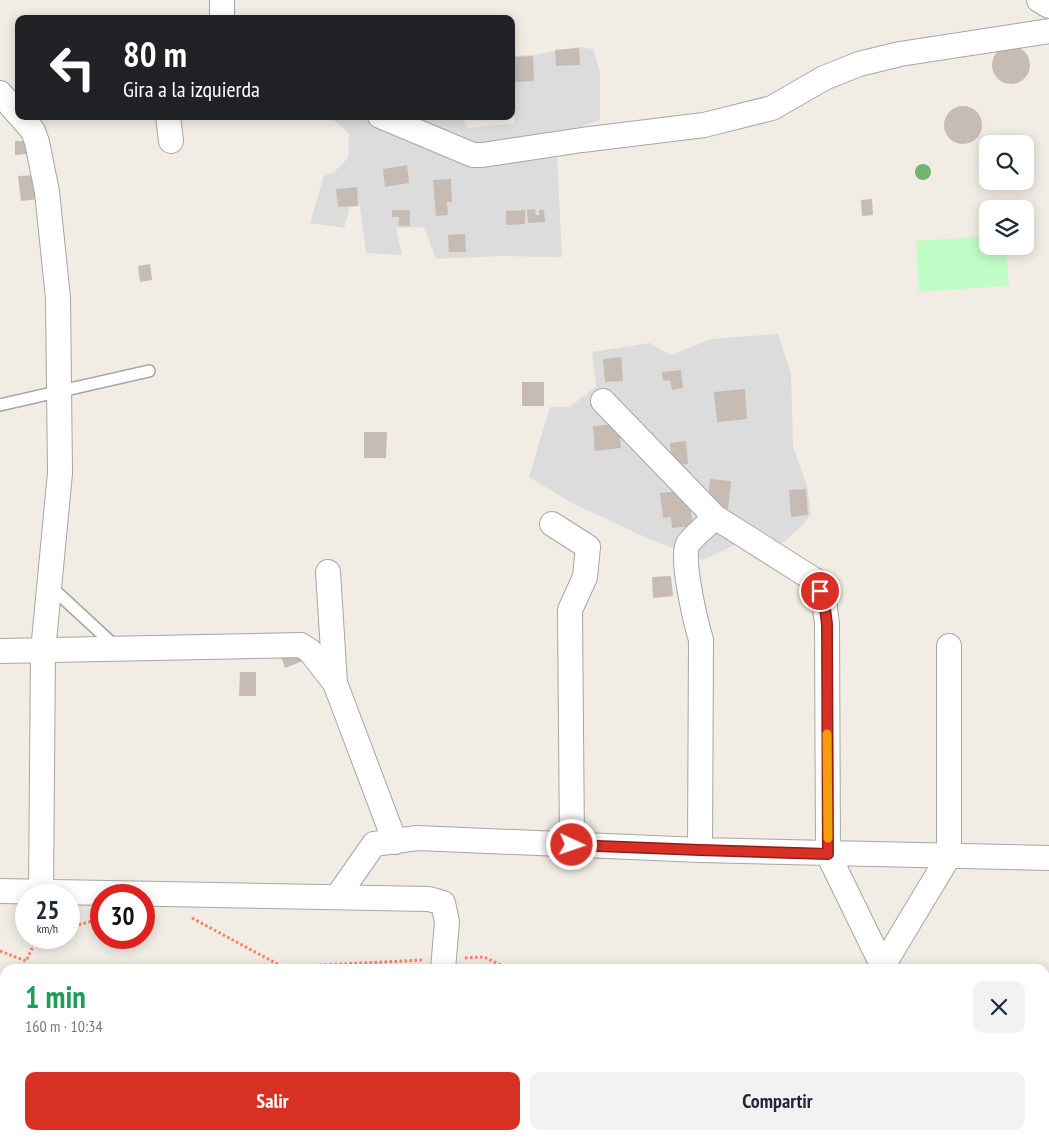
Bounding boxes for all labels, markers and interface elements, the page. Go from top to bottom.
text: 80 m [123,31,187,77]
icon: left [40,35,105,100]
text: Gira a la izquierda [123,75,260,103]
map controls [979,135,1034,255]
button: search [979,135,1034,190]
button: layers [979,200,1034,255]
pin [799,570,841,612]
icon: arrive [806,577,834,605]
position arrow [545,818,597,870]
speed limit sign: 30 [90,884,155,949]
text: 25 [36,894,59,926]
text: km/h [37,921,58,936]
text: 1 min [25,977,86,1016]
button: close [973,981,1025,1033]
text: 160 m · 10:34 [25,1016,103,1036]
button: Salir [25,1072,520,1130]
button: Compartir [530,1072,1025,1130]

